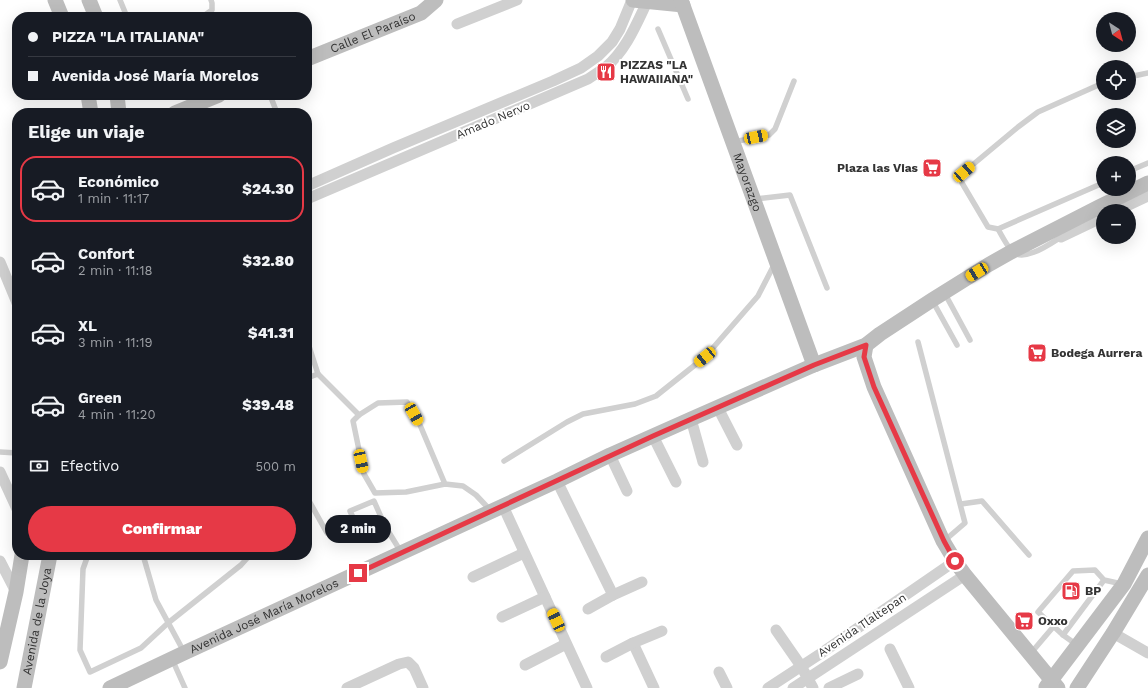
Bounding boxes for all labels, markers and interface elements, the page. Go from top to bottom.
street label: Calle El Paraíso [328,9,418,56]
north arrow [1096,12,1136,52]
map controls [1096,12,1136,244]
text: PIZZA "LA ITALIANA" [52,28,204,46]
place label: PIZZAS "LA HAWAIIANA" [620,58,693,86]
button: locate [1096,60,1136,100]
restaurant icon: PIZZAS "LA HAWAIIANA" [595,61,617,83]
text: Avenida José María Morelos [52,67,259,85]
street label: Amado Nervo [454,98,532,142]
button: layers [1096,108,1136,148]
text: Elige un viaje [28,121,145,142]
car [743,129,769,145]
street label: Mayorazgo [730,151,765,214]
button: + [1096,156,1136,196]
supermarket icon: Plaza las Vias [921,157,943,179]
car [951,160,977,184]
place label: Plaza las Vias [837,161,919,175]
icon: car [30,171,66,207]
text: Económico [78,173,159,191]
text: $24.30 [242,180,294,198]
text: 1 min · 11:17 [78,191,149,206]
button: − [1096,204,1136,244]
icon: car [30,243,66,279]
text: Confort [78,245,134,263]
text: $32.80 [243,252,294,270]
car [964,261,990,283]
text: 2 min · 11:18 [78,263,153,278]
icon: car [30,315,66,351]
text: XL [78,317,97,335]
text: $41.31 [248,324,294,342]
text: 3 min · 11:19 [78,335,153,350]
supermarket icon: Bodega Aurrera [1026,342,1048,364]
car [692,345,718,369]
place label: Bodega Aurrera [1051,346,1142,360]
icon: car [30,387,66,423]
text: Green [78,389,122,407]
text: $39.48 [242,396,294,414]
car [403,401,425,427]
text: 4 min · 11:20 [78,407,155,422]
car [353,448,369,474]
icon: cash [28,455,50,477]
text: Efectivo [60,457,119,475]
text: 500 m [255,459,296,474]
button: Confirmar [28,506,296,552]
callout: 2 min [325,515,391,543]
text: 2 min [340,521,376,536]
route start [946,552,964,570]
route end [349,564,367,582]
street label: Avenida de la Joya [20,566,54,676]
street label: Avenida José María Morelos [187,576,341,656]
fuel station icon: BP [1060,580,1082,602]
place label: BP [1085,584,1101,598]
street label: Avenida Tlaltepan [815,590,909,660]
car [545,607,567,633]
supermarket icon: Oxxo [1013,610,1035,632]
place label: Oxxo [1038,614,1068,628]

